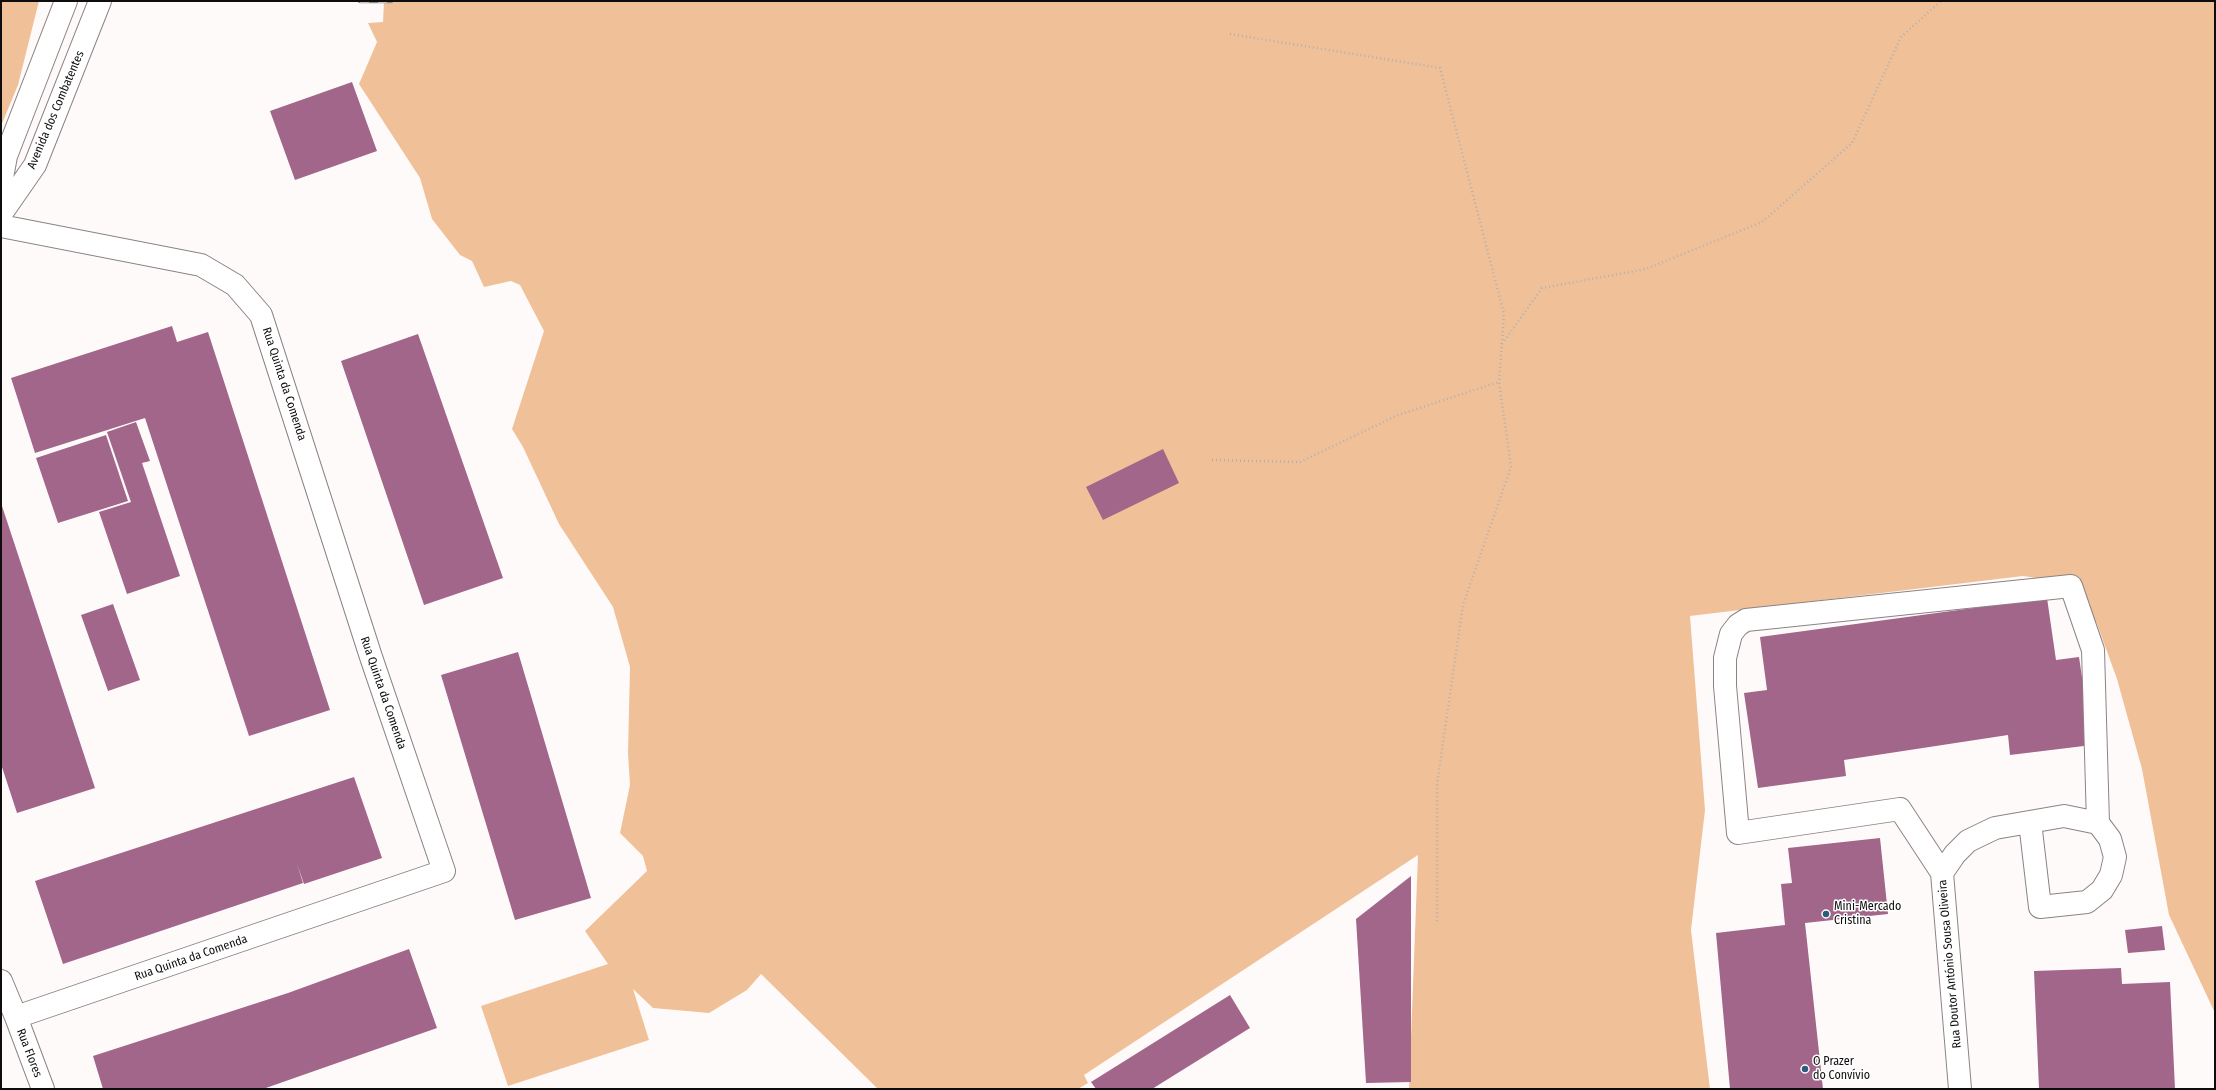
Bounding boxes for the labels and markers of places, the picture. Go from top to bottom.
place label: Mini-Mercado Cristina [1834,900,1901,928]
marker: Mini-Mercado Cristina [1821,909,1831,919]
place label: O Prazer do Convívio [1813,1055,1870,1083]
marker: O Prazer do Convívio [1800,1064,1810,1074]

